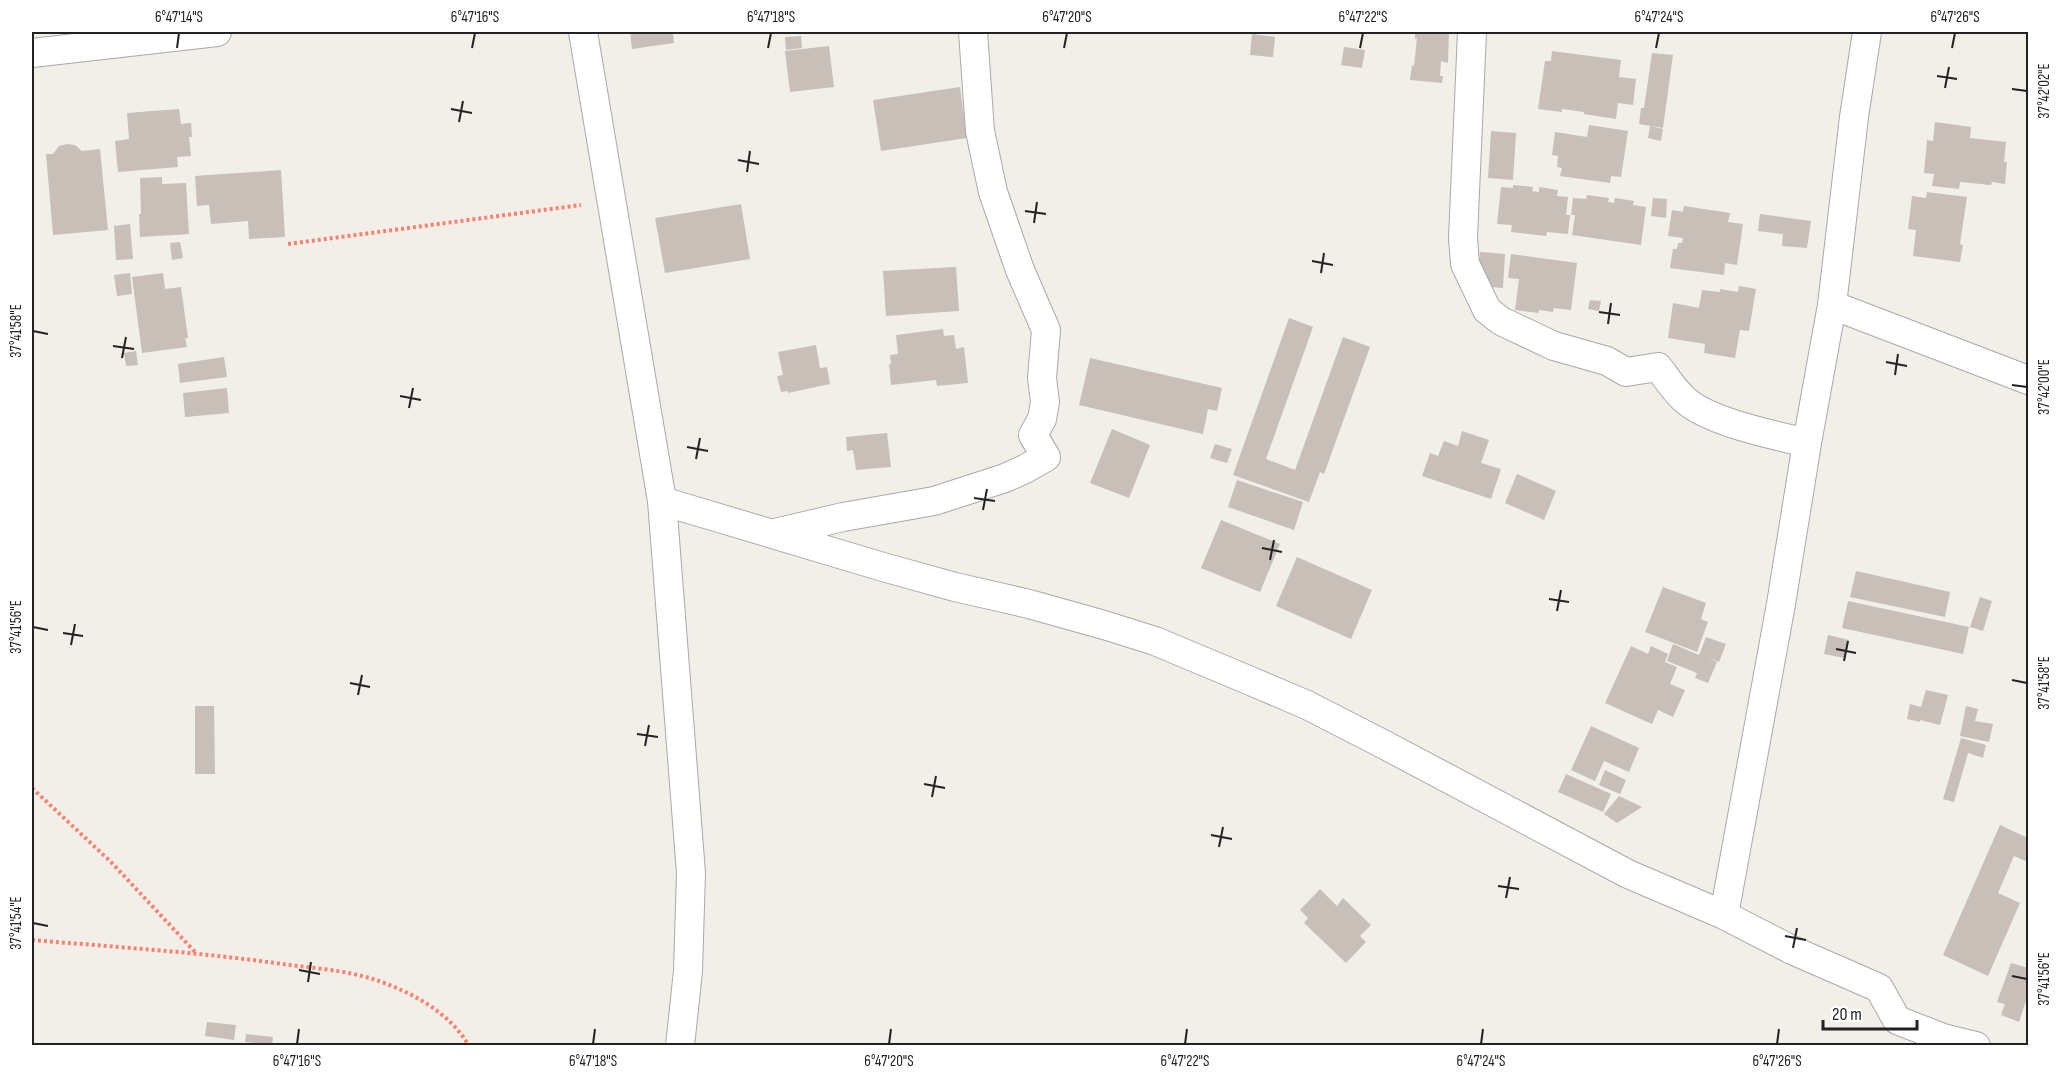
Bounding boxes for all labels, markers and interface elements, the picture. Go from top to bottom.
text: 6°47'14"S [155,8,203,27]
text: 6°47'16"S [451,8,499,27]
text: 6°47'18"S [747,8,795,27]
text: 6°47'20"S [1042,8,1092,27]
text: 6°47'22"S [1339,8,1387,27]
text: 6°47'24"S [1635,8,1683,27]
text: 6°47'26"S [1930,8,1980,27]
text: 37°42'02"E [2035,63,2054,119]
text: 37°41'58"E [7,304,26,358]
text: 37°42'00"E [2035,359,2054,415]
text: 37°41'56"E [7,600,26,654]
text: 37°41'58"E [2035,656,2054,710]
text: 37°41'54"E [7,896,26,950]
text: 37°41'56"E [2035,952,2054,1006]
scale bar [1823,993,1918,1031]
text: 20 m [1832,1004,1862,1025]
text: 6°47'16"S [273,1052,321,1071]
text: 6°47'18"S [569,1052,617,1071]
text: 6°47'20"S [864,1052,914,1071]
text: 6°47'22"S [1161,1052,1209,1071]
text: 6°47'24"S [1457,1052,1505,1071]
text: 6°47'26"S [1752,1052,1802,1071]

